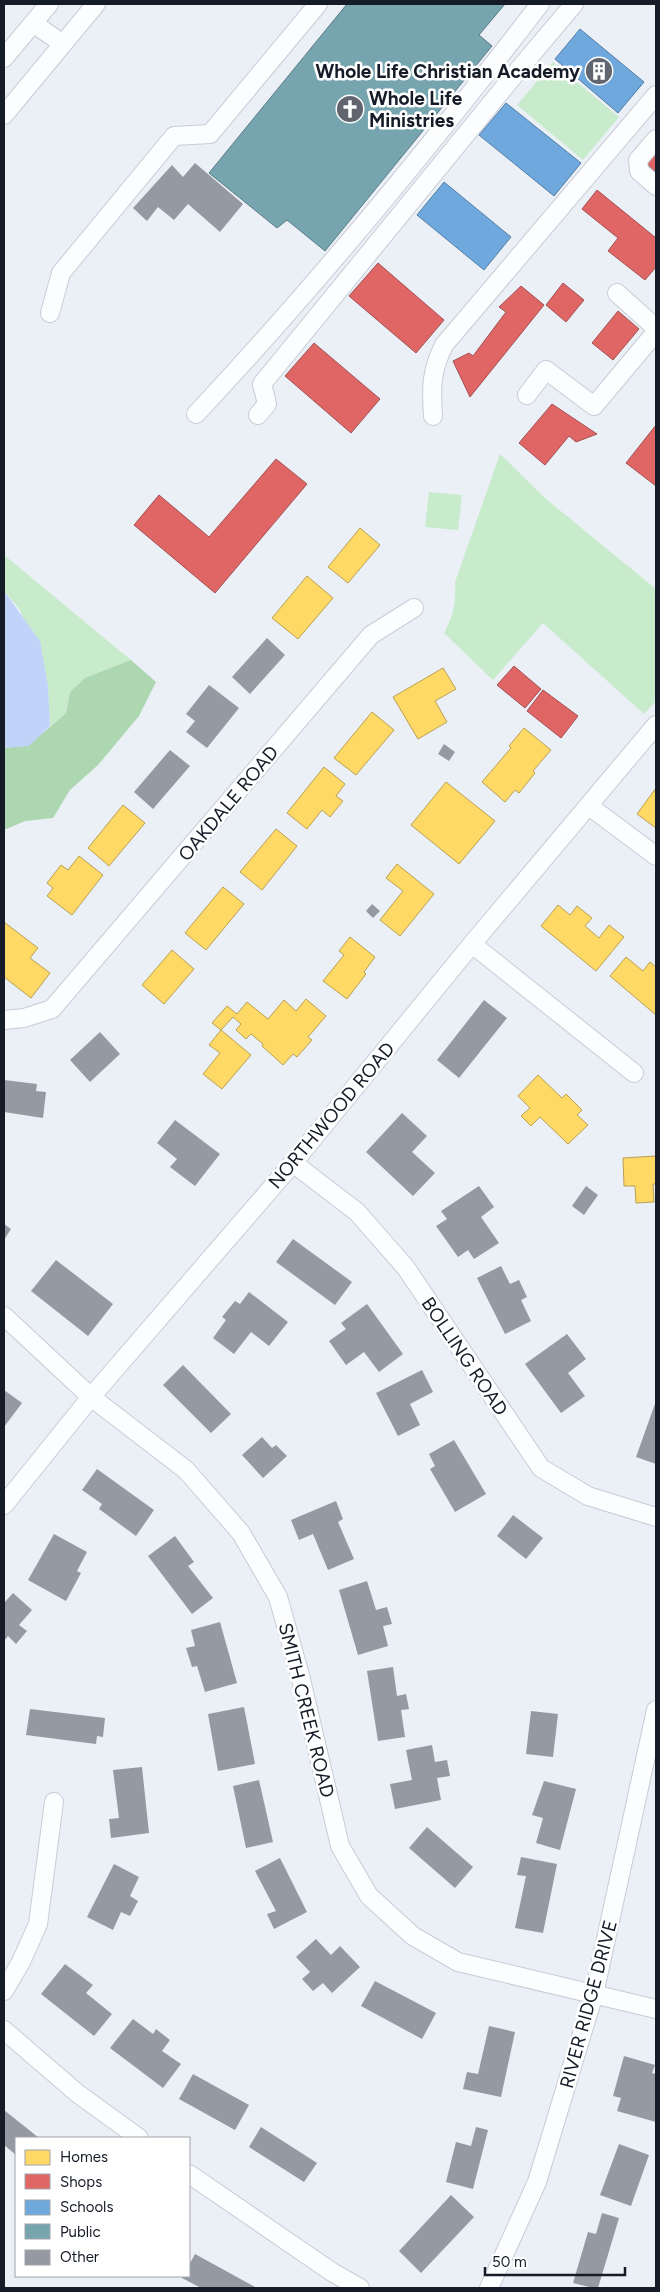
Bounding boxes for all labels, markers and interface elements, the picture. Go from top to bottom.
building icon: Whole Life Christian Academy [584,56,614,86]
place label: Whole Life Christian Academy [316,60,580,83]
place label: Whole Life Ministries [369,87,463,132]
church icon: Whole Life Ministries [335,94,365,124]
street label: OAKDALE ROAD [173,741,283,866]
street label: NORTHWOOD ROAD [263,1037,399,1193]
street label: BOLLING ROAD [417,1293,513,1420]
street label: SMITH CREEK ROAD [274,1620,339,1800]
street label: RIVER RIDGE DRIVE [555,1918,622,2091]
legend [15,2137,190,2277]
text: Homes [60,2148,108,2166]
text: Shops [60,2173,102,2191]
text: Schools [60,2198,113,2216]
text: Public [60,2223,101,2241]
scale bar [485,2244,625,2276]
text: Other [60,2248,99,2266]
text: 50 m [492,2253,527,2271]

